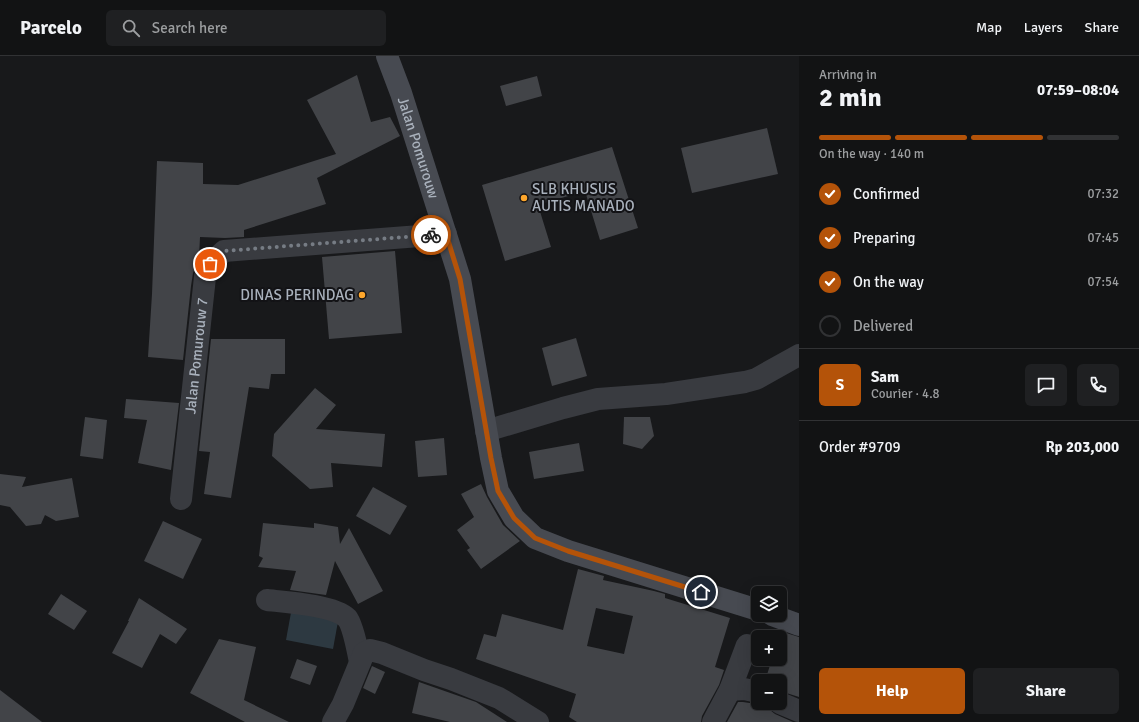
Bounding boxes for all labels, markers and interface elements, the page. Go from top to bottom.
search box [106,10,386,46]
text: Parcelo [20,16,82,40]
icon: search [120,17,142,39]
text: Search here [152,19,227,37]
text: Map [976,19,1002,36]
text: Layers [1024,19,1063,36]
text: Share [1085,19,1119,36]
text: Arriving in [819,67,877,83]
text: 07:59–08:04 [1037,81,1119,99]
text: 2 min [819,82,882,114]
street label: Jalan Pomurouw [394,95,443,201]
text: On the way · 140 m [819,146,924,162]
place label: SLB KHUSUS AUTIS MANADO [532,180,635,215]
icon: check [819,183,841,205]
text: Confirmed [853,185,920,203]
text: 07:32 [1087,186,1119,202]
marker: SLB KHUSUS AUTIS MANADO [519,193,529,203]
courier [411,215,451,255]
icon: bike [420,224,442,246]
icon: check [819,227,841,249]
text: Preparing [853,229,916,247]
text: 07:45 [1087,230,1119,246]
pin [193,247,227,281]
icon: bag [199,253,221,275]
icon: check [819,271,841,293]
text: On the way [853,273,924,291]
text: 07:54 [1087,274,1119,290]
place label: DINAS PERINDAG [240,286,354,304]
marker: DINAS PERINDAG [357,290,367,300]
street label: Jalan Pomurouw 7 [181,297,212,415]
text: Delivered [853,317,913,335]
button: chat [1025,364,1067,406]
button: phone [1077,364,1119,406]
text: Sam [871,368,899,386]
text: S [836,376,844,394]
text: Courier · 4.8 [871,386,940,402]
text: Order #9709 [819,438,901,456]
text: Rp 203,000 [1045,438,1119,456]
pin [684,575,718,609]
icon: home [690,581,712,603]
map controls [751,586,787,710]
button: layers [751,586,787,622]
button: + [751,630,787,666]
button: Help [819,668,965,714]
button: Share [973,668,1119,714]
button: − [751,674,787,710]

